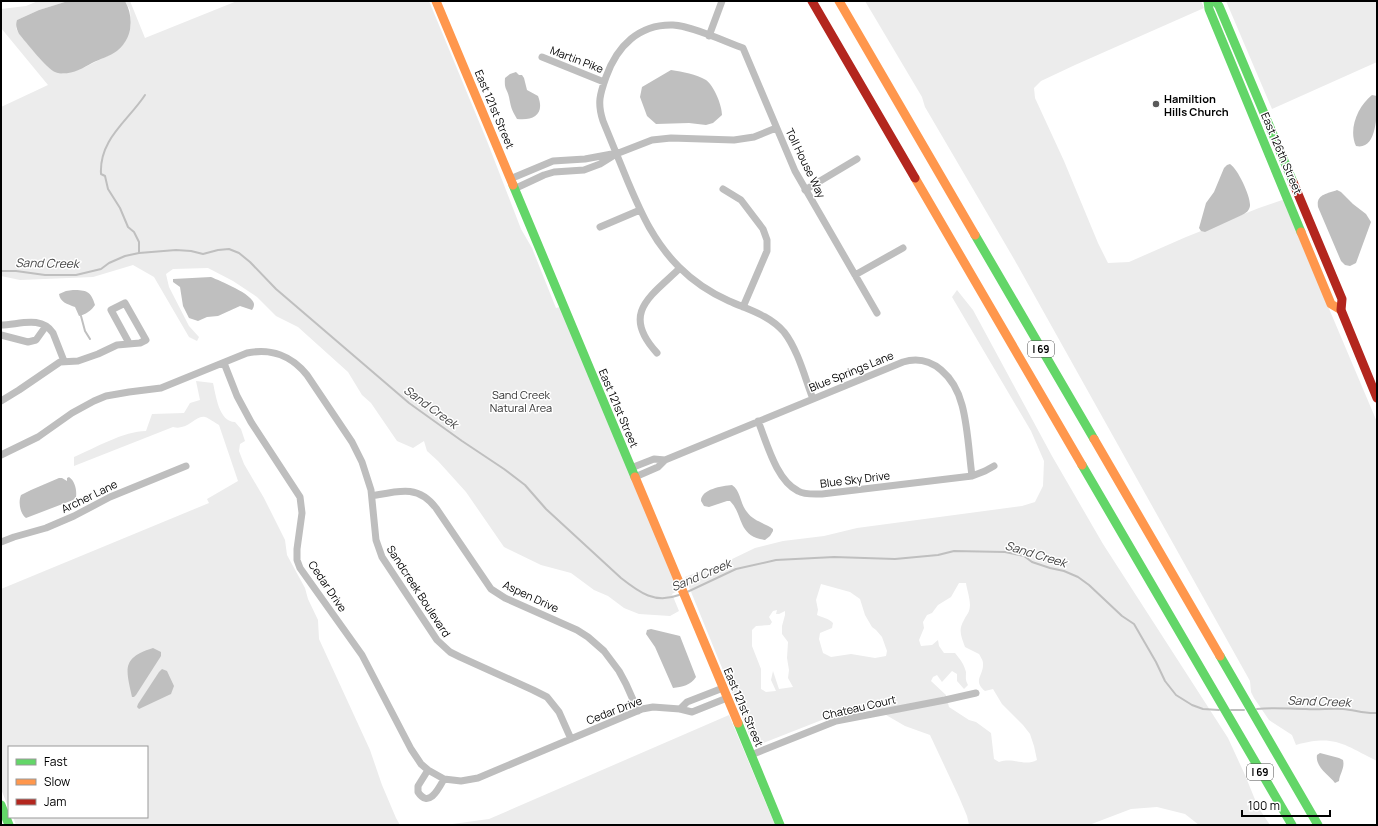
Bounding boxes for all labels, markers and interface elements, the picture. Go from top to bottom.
street label: Martin Pike [548,42,606,76]
street label: East 121st Street [472,67,518,151]
place label: Hamiltion Hills Church [1164,91,1229,119]
marker: Hamiltion Hills Church [1151,99,1161,109]
street label: East 126th Street [1258,110,1306,196]
street label: Toll House Way [783,126,829,201]
water label: Sand Creek [15,254,81,272]
road number: I 69 [1028,341,1054,357]
street label: Blue Springs Lane [806,347,896,395]
street label: East 121st Street [596,366,642,450]
water label: Sand Creek [400,381,463,434]
park label: Sand Creek Natural Area [490,387,552,415]
street label: Blue Sky Drive [819,467,891,491]
street label: Archer Lane [58,476,120,516]
water label: Sand Creek [1003,537,1071,572]
street label: Sandcreek Boulevard [384,542,454,640]
water label: Sand Creek [668,554,735,595]
street label: Cedar Drive [305,557,351,615]
street label: Aspen Drive [501,577,562,616]
street label: East 121st Street [721,665,767,749]
street label: Chateau Court [821,691,897,723]
water label: Sand Creek [1287,691,1353,711]
street label: Cedar Drive [584,692,645,728]
legend [8,746,148,818]
text: Fast [44,753,68,770]
road number: I 69 [1247,764,1273,780]
text: Slow [44,773,70,790]
scale bar [1242,792,1330,818]
text: Jam [44,793,66,810]
text: 100 m [1248,797,1280,814]

